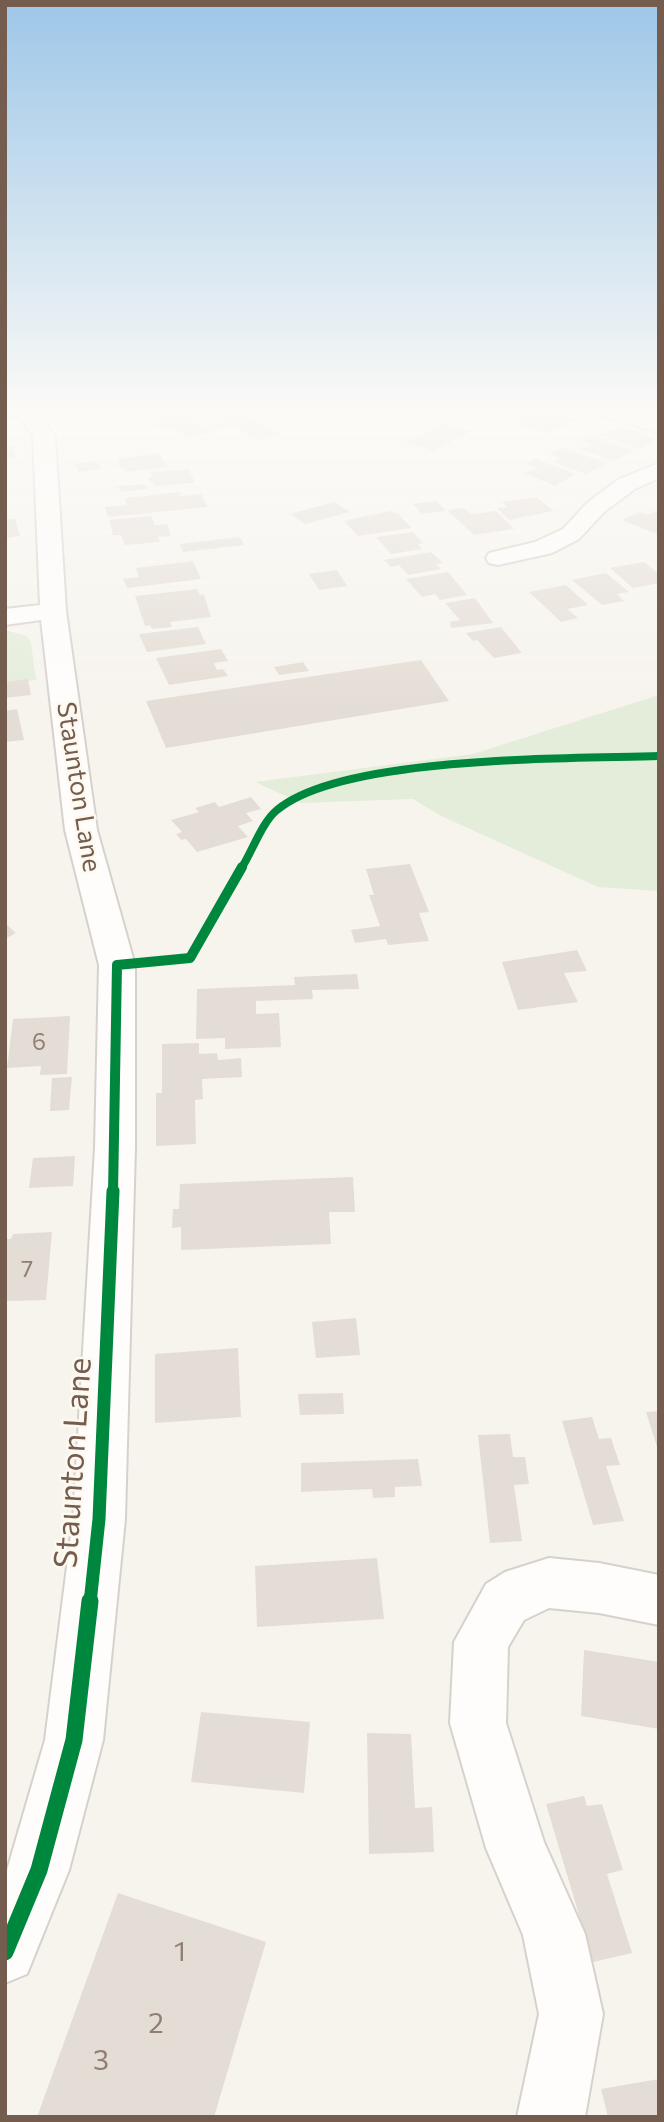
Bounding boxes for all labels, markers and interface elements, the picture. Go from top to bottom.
street label: Staunton Lane [50,700,108,874]
house number: 6 [32,1028,46,1056]
house number: 7 [21,1255,33,1283]
street label: Staunton Lane [46,1356,100,1570]
house number: 1 [174,1935,186,1969]
house number: 2 [148,2007,164,2041]
house number: 3 [93,2044,109,2078]

